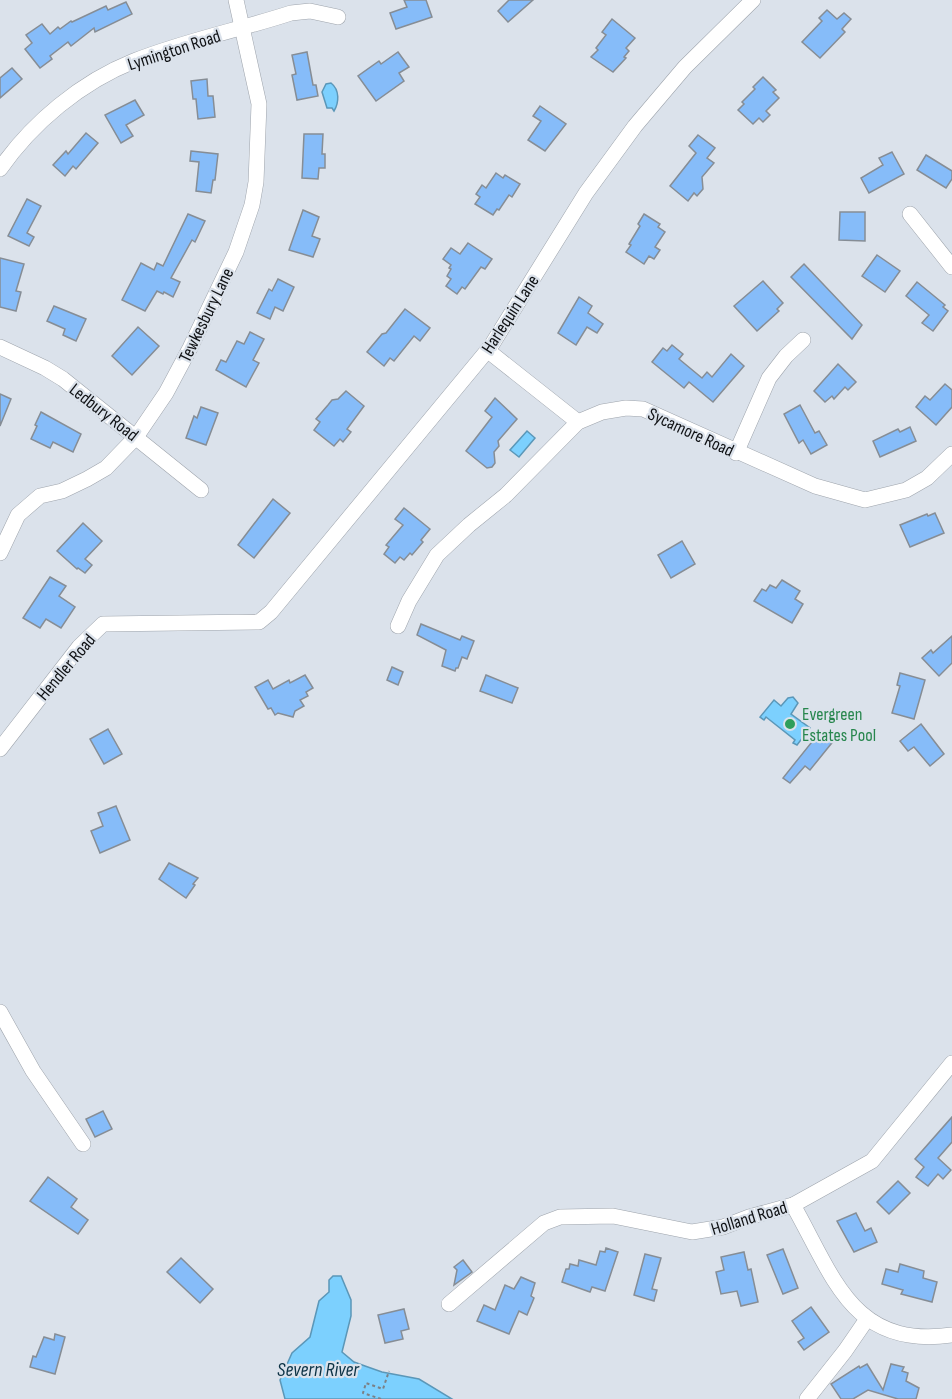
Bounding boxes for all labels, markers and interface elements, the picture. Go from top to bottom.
street label: Lymington Road [125,26,223,75]
street label: Tewkesbury Lane [175,265,238,366]
street label: Harlequin Lane [477,271,544,357]
street label: Ledbury Road [65,379,142,446]
street label: Sycamore Road [645,403,737,461]
street label: Hendler Road [33,630,100,705]
place label: Evergreen Estates Pool [802,704,876,746]
marker: Evergreen Estates Pool [783,717,797,731]
street label: Holland Road [709,1197,790,1240]
water label: Severn River [277,1358,360,1382]

